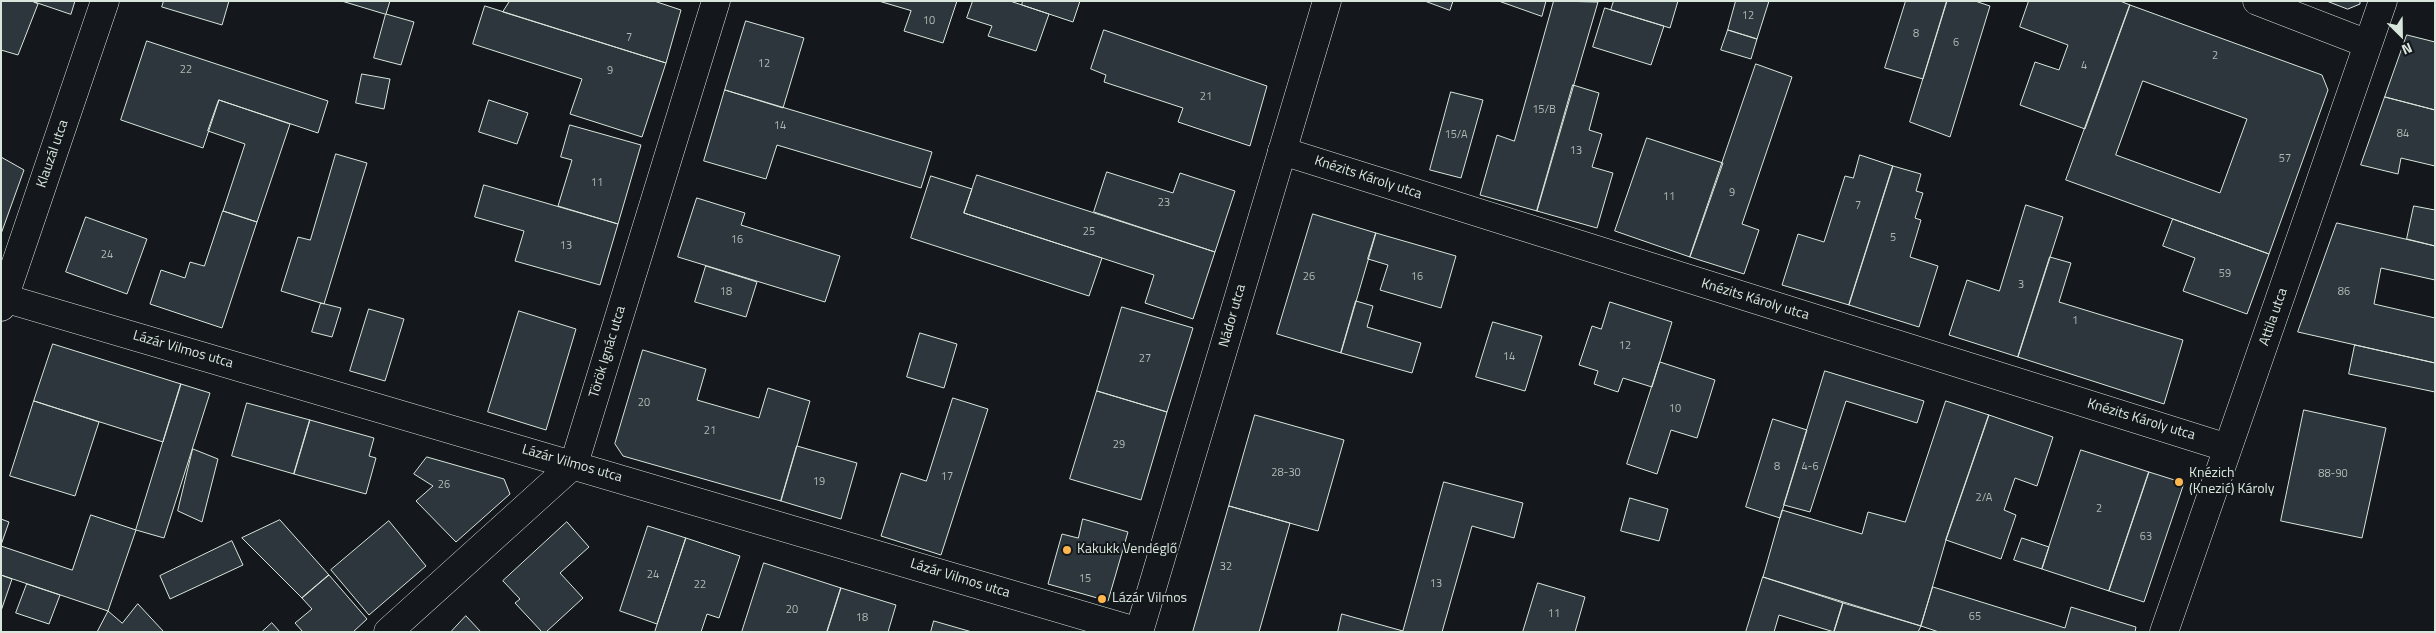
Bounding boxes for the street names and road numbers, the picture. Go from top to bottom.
street label: Klauzál utca [34,118,72,190]
street label: Knézits Károly utca [1312,153,1424,203]
street label: Knézits Károly utca [1699,276,1811,324]
street label: Nádor utca [1216,283,1250,349]
street label: Attila utca [2256,286,2292,348]
street label: Török Ignác utca [586,304,630,400]
street label: Lázár Vilmos utca [131,328,235,372]
street label: Knézits Károly utca [2085,396,2197,444]
street label: Lázár Vilmos utca [520,442,624,486]
street label: Lázár Vilmos utca [908,556,1012,602]

